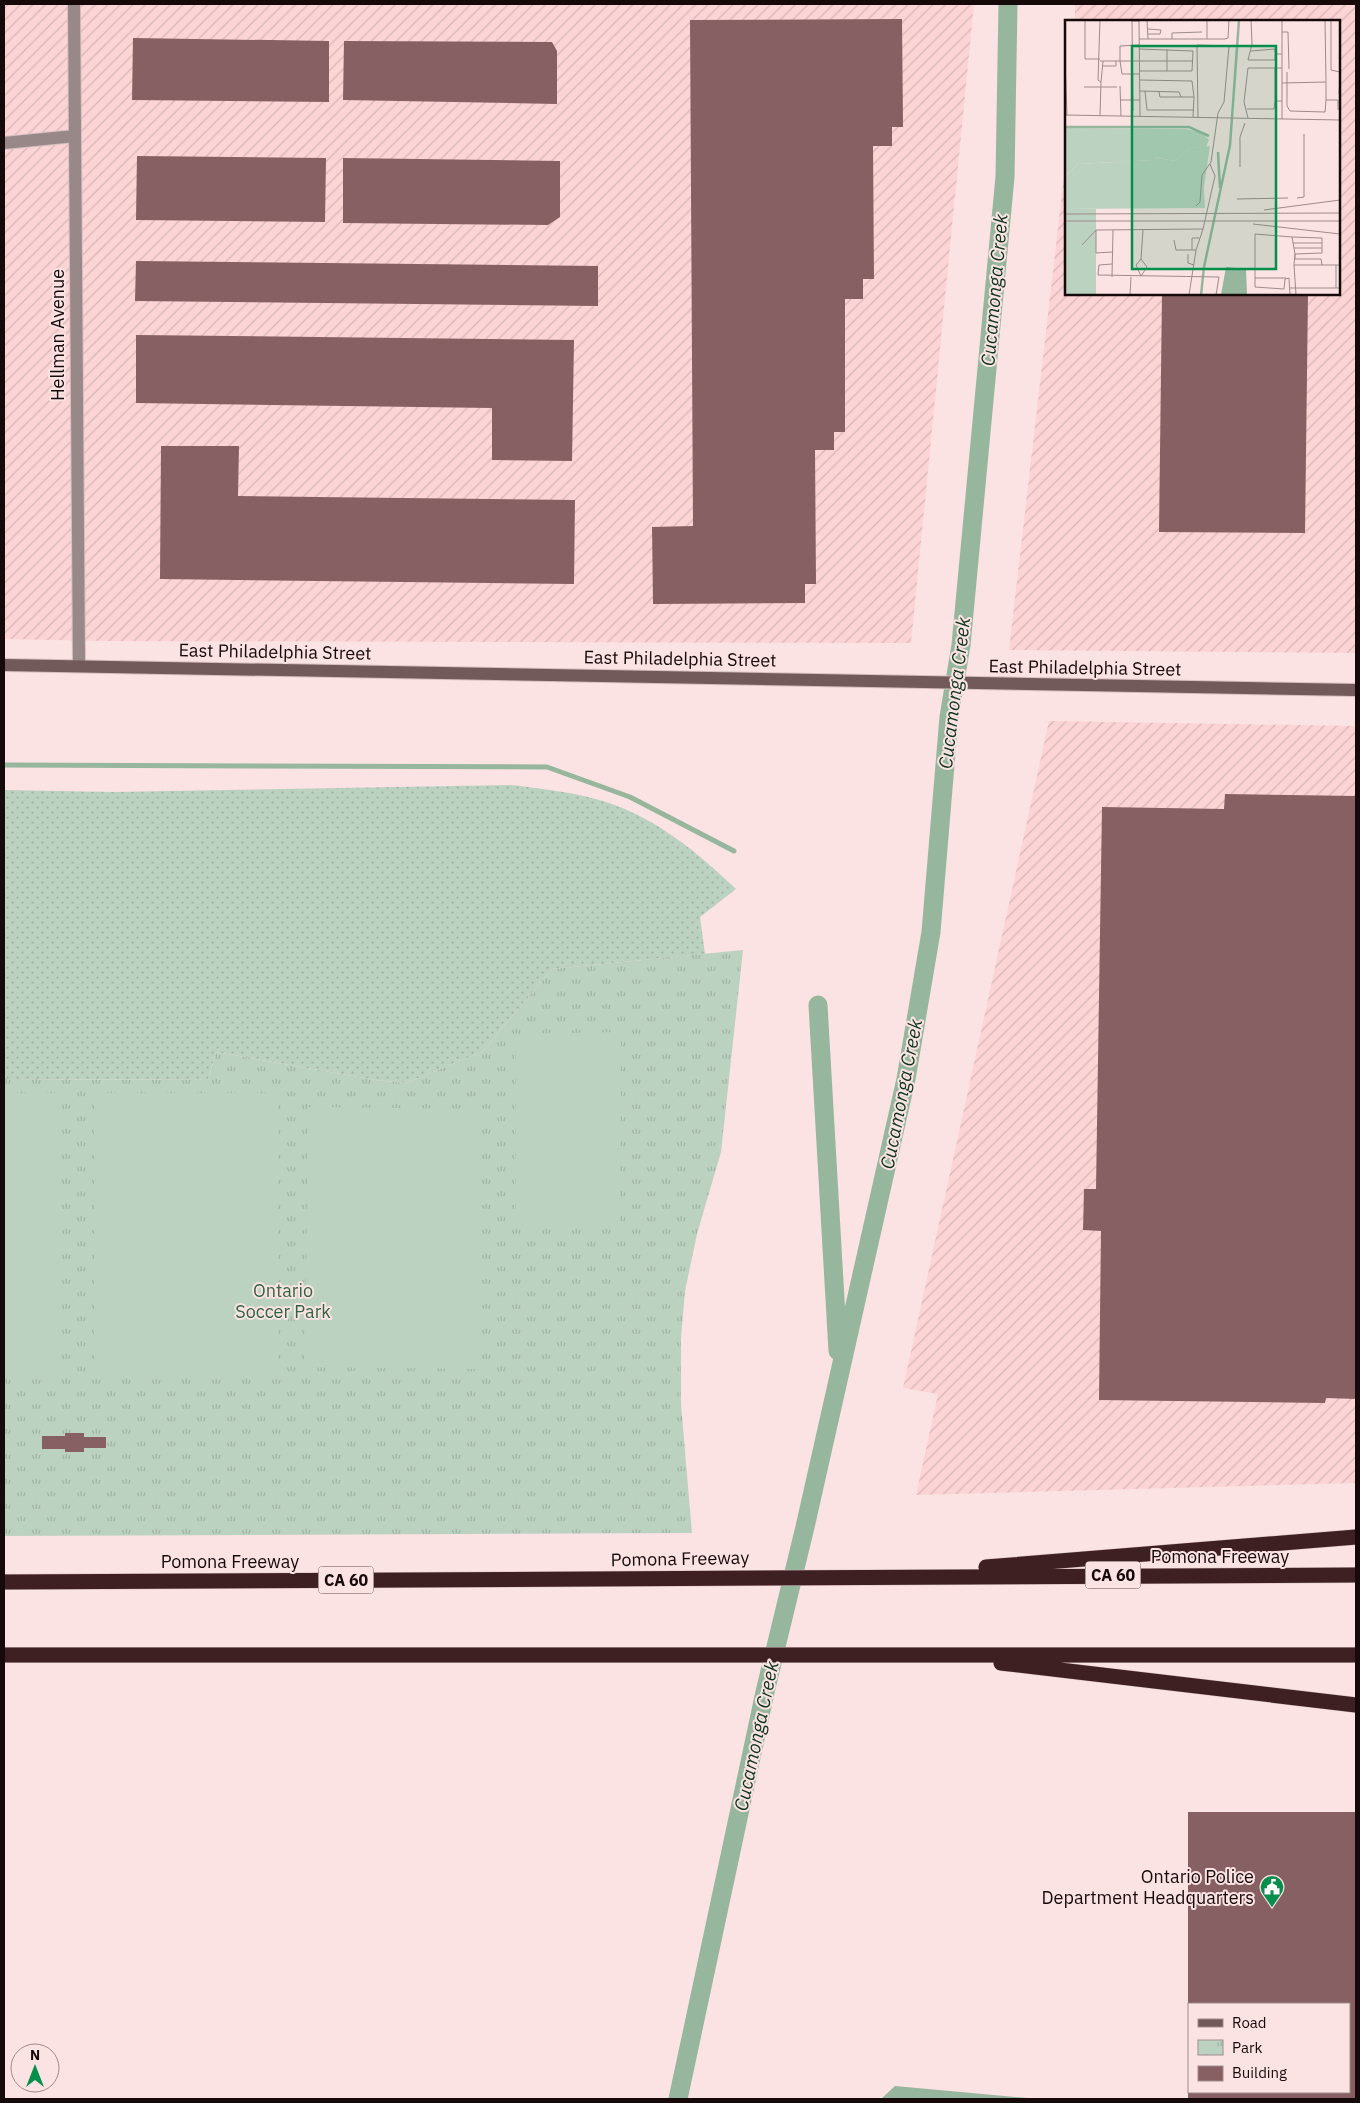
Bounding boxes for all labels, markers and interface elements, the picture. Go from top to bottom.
inset map [1065,20,1340,295]
water label: Cucamonga Creek [975,212,1013,367]
street label: Hellman Avenue [46,269,69,401]
water label: Cucamonga Creek [933,615,975,770]
street label: East Philadelphia Street [178,638,372,665]
street label: East Philadelphia Street [583,645,777,672]
street label: East Philadelphia Street [988,654,1182,681]
water label: Cucamonga Creek [875,1016,928,1171]
park label: Ontario Soccer Park [235,1279,331,1323]
street label: Pomona Freeway [1151,1545,1289,1568]
street label: Pomona Freeway [611,1546,749,1571]
street label: Pomona Freeway [161,1550,299,1573]
road number: CA 60 [1086,1562,1140,1588]
road number: CA 60 [318,1566,374,1594]
water label: Cucamonga Creek [728,1658,784,1813]
place label: Ontario Police Department Headquarters [1041,1865,1254,1909]
public building icon: Ontario Police Department Headquarters [1259,1874,1285,1908]
legend [1188,2003,1350,2093]
text: Road [1232,2013,1267,2032]
text: Park [1232,2038,1262,2057]
north arrow [10,2043,60,2093]
text: N [30,2046,40,2064]
text: Building [1232,2063,1287,2082]

